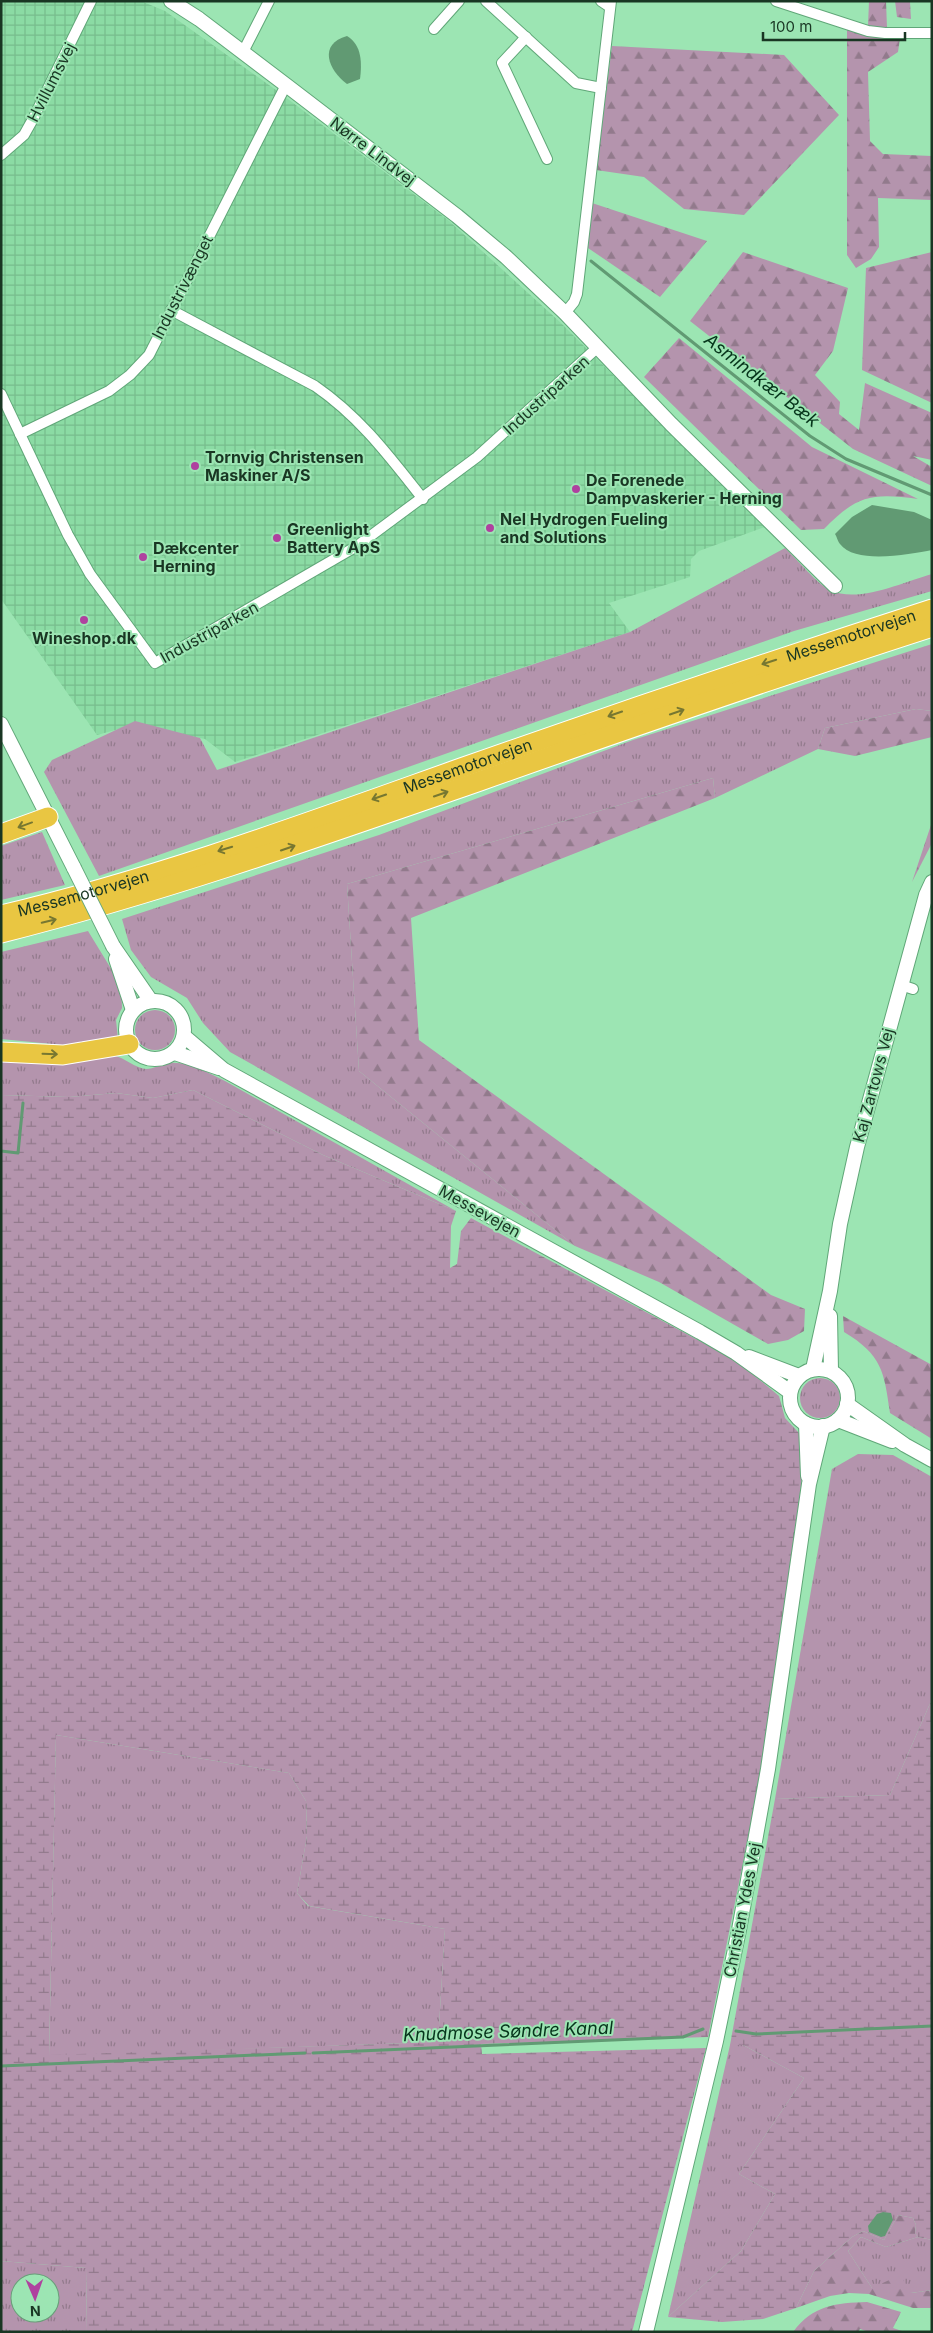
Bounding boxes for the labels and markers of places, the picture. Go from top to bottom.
place label: Tornvig Christensen Maskiner A/S [205,447,364,485]
marker: Tornvig Christensen Maskiner A/S [189,460,201,472]
place label: De Forenede Dampvaskerier - Herning [586,470,782,508]
marker: De Forenede Dampvaskerier - Herning [570,483,582,495]
place label: Nel Hydrogen Fueling and Solutions [500,509,668,547]
place label: Greenlight Battery ApS [287,519,380,557]
marker: Nel Hydrogen Fueling and Solutions [484,522,496,534]
marker: Greenlight Battery ApS [271,532,283,544]
place label: Dækcenter Herning [153,538,239,576]
marker: Dækcenter Herning [137,551,149,563]
marker: Wineshop.dk [78,614,90,626]
place label: Wineshop.dk [32,628,137,648]

